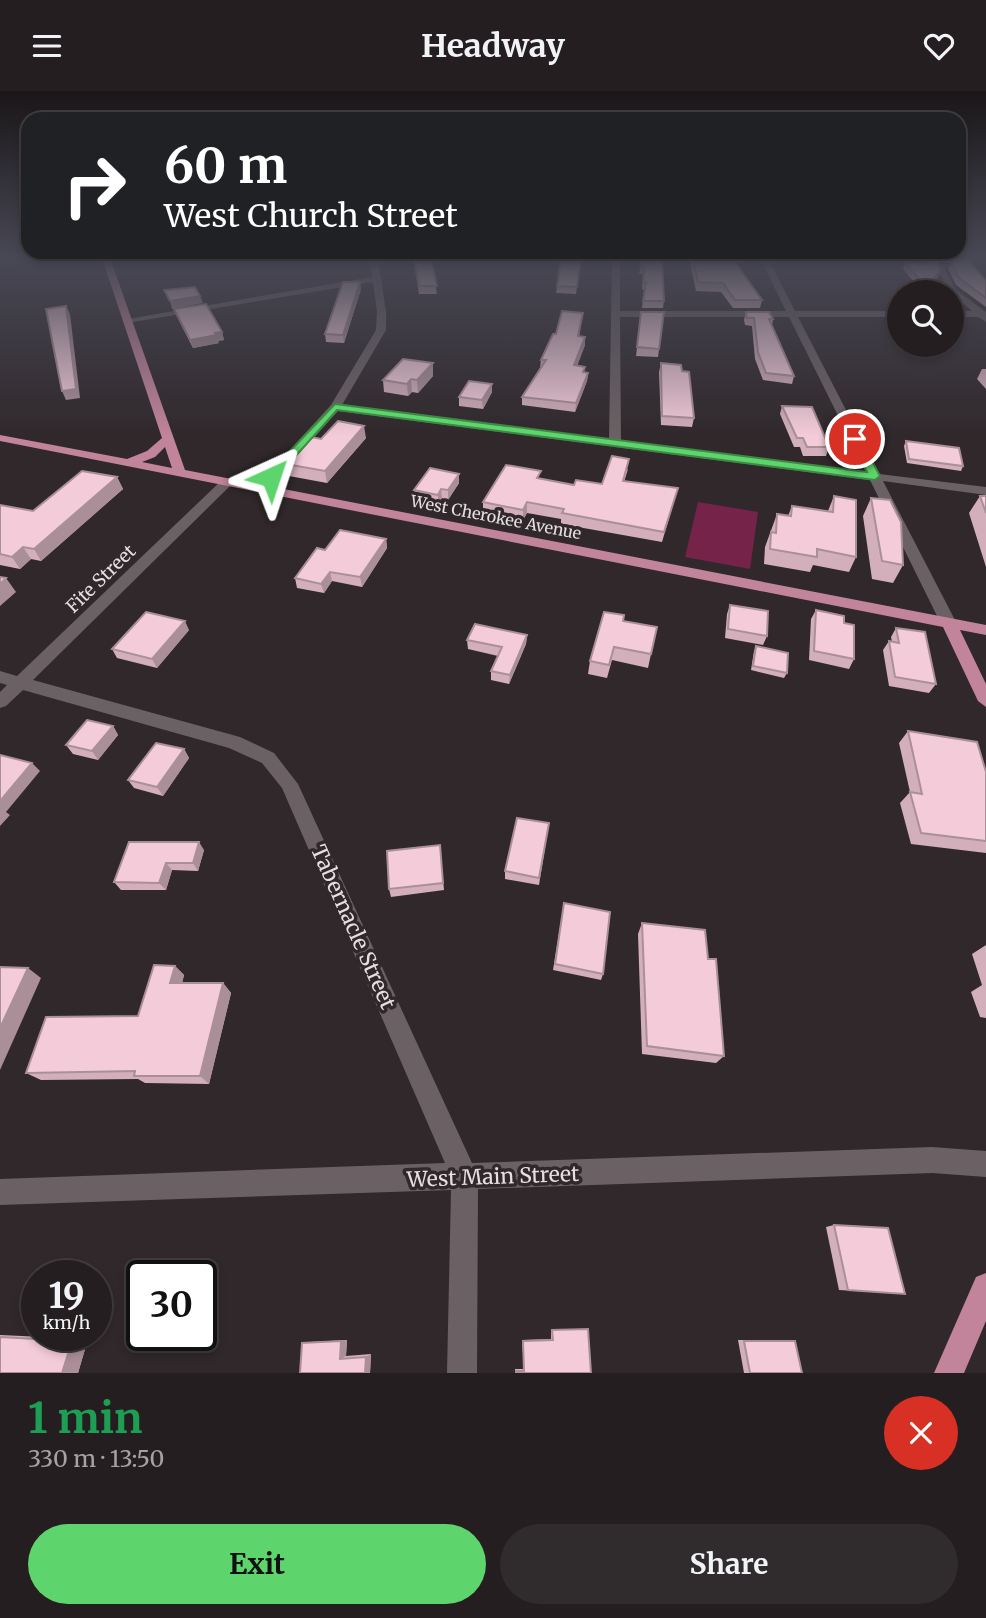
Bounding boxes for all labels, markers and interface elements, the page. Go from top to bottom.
text: Headway [421,26,565,66]
icon: menu [28,27,66,65]
icon: heart [920,27,958,65]
text: 60 m [164,135,287,196]
icon: right [49,140,140,231]
text: West Church Street [164,196,458,236]
map controls [887,280,964,357]
button: search [887,280,964,357]
pin [825,409,885,469]
icon: arrive [836,420,874,458]
position arrow [234,440,308,514]
street label: West Cherokee Avenue [408,490,583,543]
street label: Fite Street [61,540,140,618]
street label: Tabernacle Street [305,840,402,1013]
street label: West Main Street [405,1160,580,1193]
speed limit sign: 30 [126,1260,217,1351]
text: 19 [48,1274,85,1318]
text: km/h [43,1311,90,1334]
text: 1 min [28,1392,142,1444]
button: close [884,1396,958,1470]
text: 330 m · 13:50 [28,1444,164,1473]
button: Exit [28,1524,486,1604]
button: Share [500,1524,958,1604]

